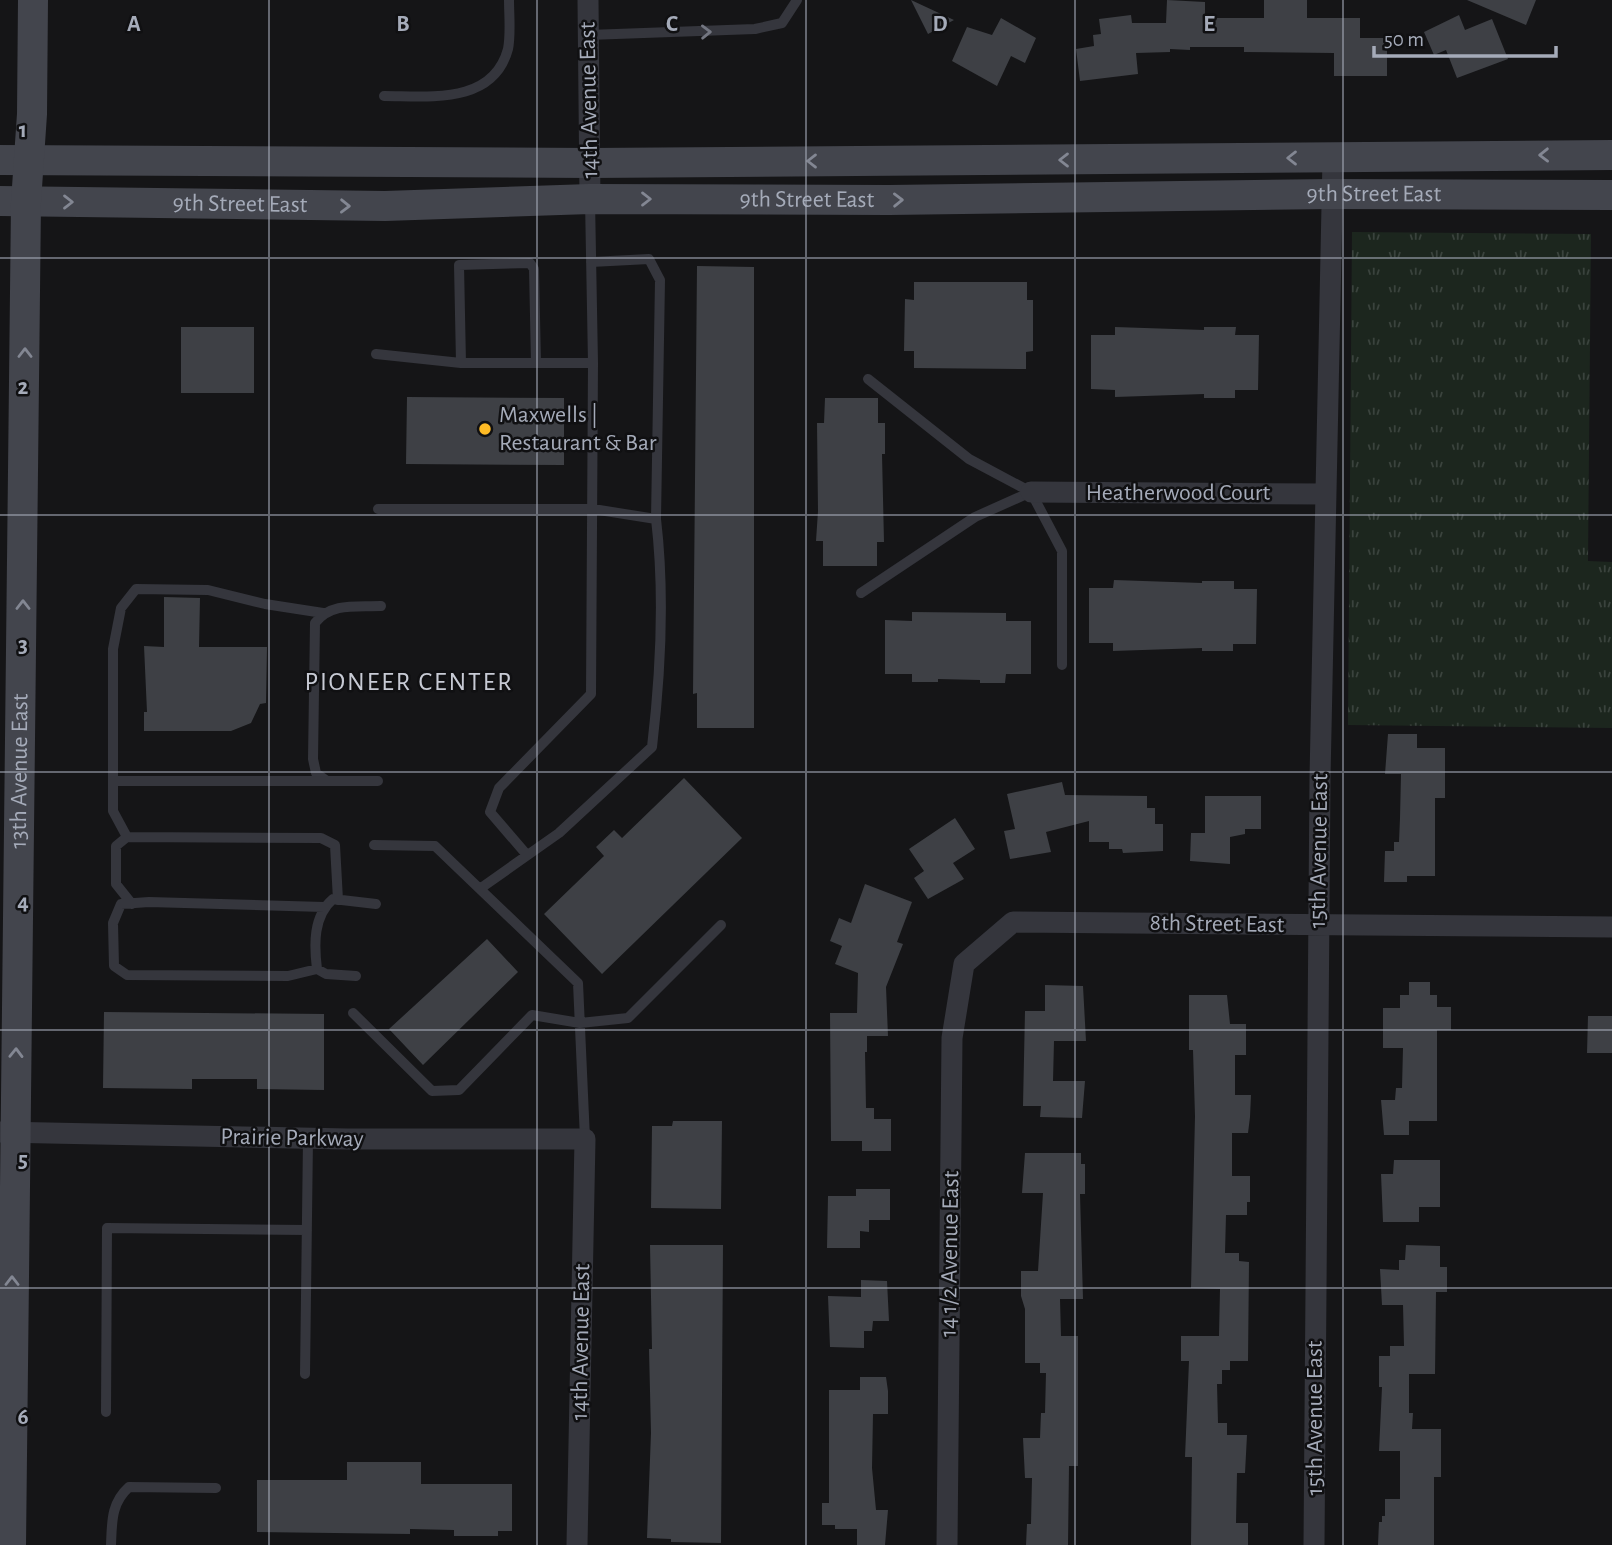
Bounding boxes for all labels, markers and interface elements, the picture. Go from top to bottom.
text: A [127,13,141,36]
text: B [396,13,410,36]
text: C [666,13,678,36]
text: D [932,13,948,36]
text: E [1203,13,1215,36]
scale bar [1374,14,1556,58]
street label: 14th Avenue East [576,21,602,178]
one-way arrow [700,25,711,40]
text: 50 m [1384,29,1424,50]
text: 1 [19,119,27,142]
one-way arrow [1538,148,1549,163]
one-way arrow [1286,150,1297,166]
one-way arrow [1059,152,1069,168]
one-way arrow [807,154,818,169]
street label: 9th Street East [1306,182,1442,206]
street label: 9th Street East [739,188,875,212]
street label: 9th Street East [173,191,308,217]
one-way arrow [640,192,651,207]
one-way arrow [893,192,903,208]
one-way arrow [63,194,74,210]
one-way arrow [339,198,350,213]
one-way arrow [17,348,32,359]
text: 2 [18,376,29,399]
place label: Maxwells | Restaurant & Bar [499,403,657,455]
marker: Maxwells | Restaurant & Bar [477,421,493,437]
street label: Heatherwood Court [1086,481,1270,505]
one-way arrow [15,600,30,611]
text: 3 [18,634,28,657]
district label: PIONEER CENTER [304,669,514,695]
street label: 13th Avenue East [7,693,33,849]
street label: 15th Avenue East [1306,773,1332,929]
text: 4 [17,891,29,914]
street label: 8th Street East [1149,911,1285,937]
one-way arrow [9,1048,24,1059]
street label: Prairie Parkway [220,1125,364,1151]
text: 5 [18,1149,28,1172]
street label: 14 1/2 Avenue East [937,1170,963,1337]
street label: 14th Avenue East [568,1263,594,1420]
one-way arrow [5,1275,20,1286]
street label: 15th Avenue East [1303,1340,1327,1496]
text: 6 [17,1406,29,1429]

